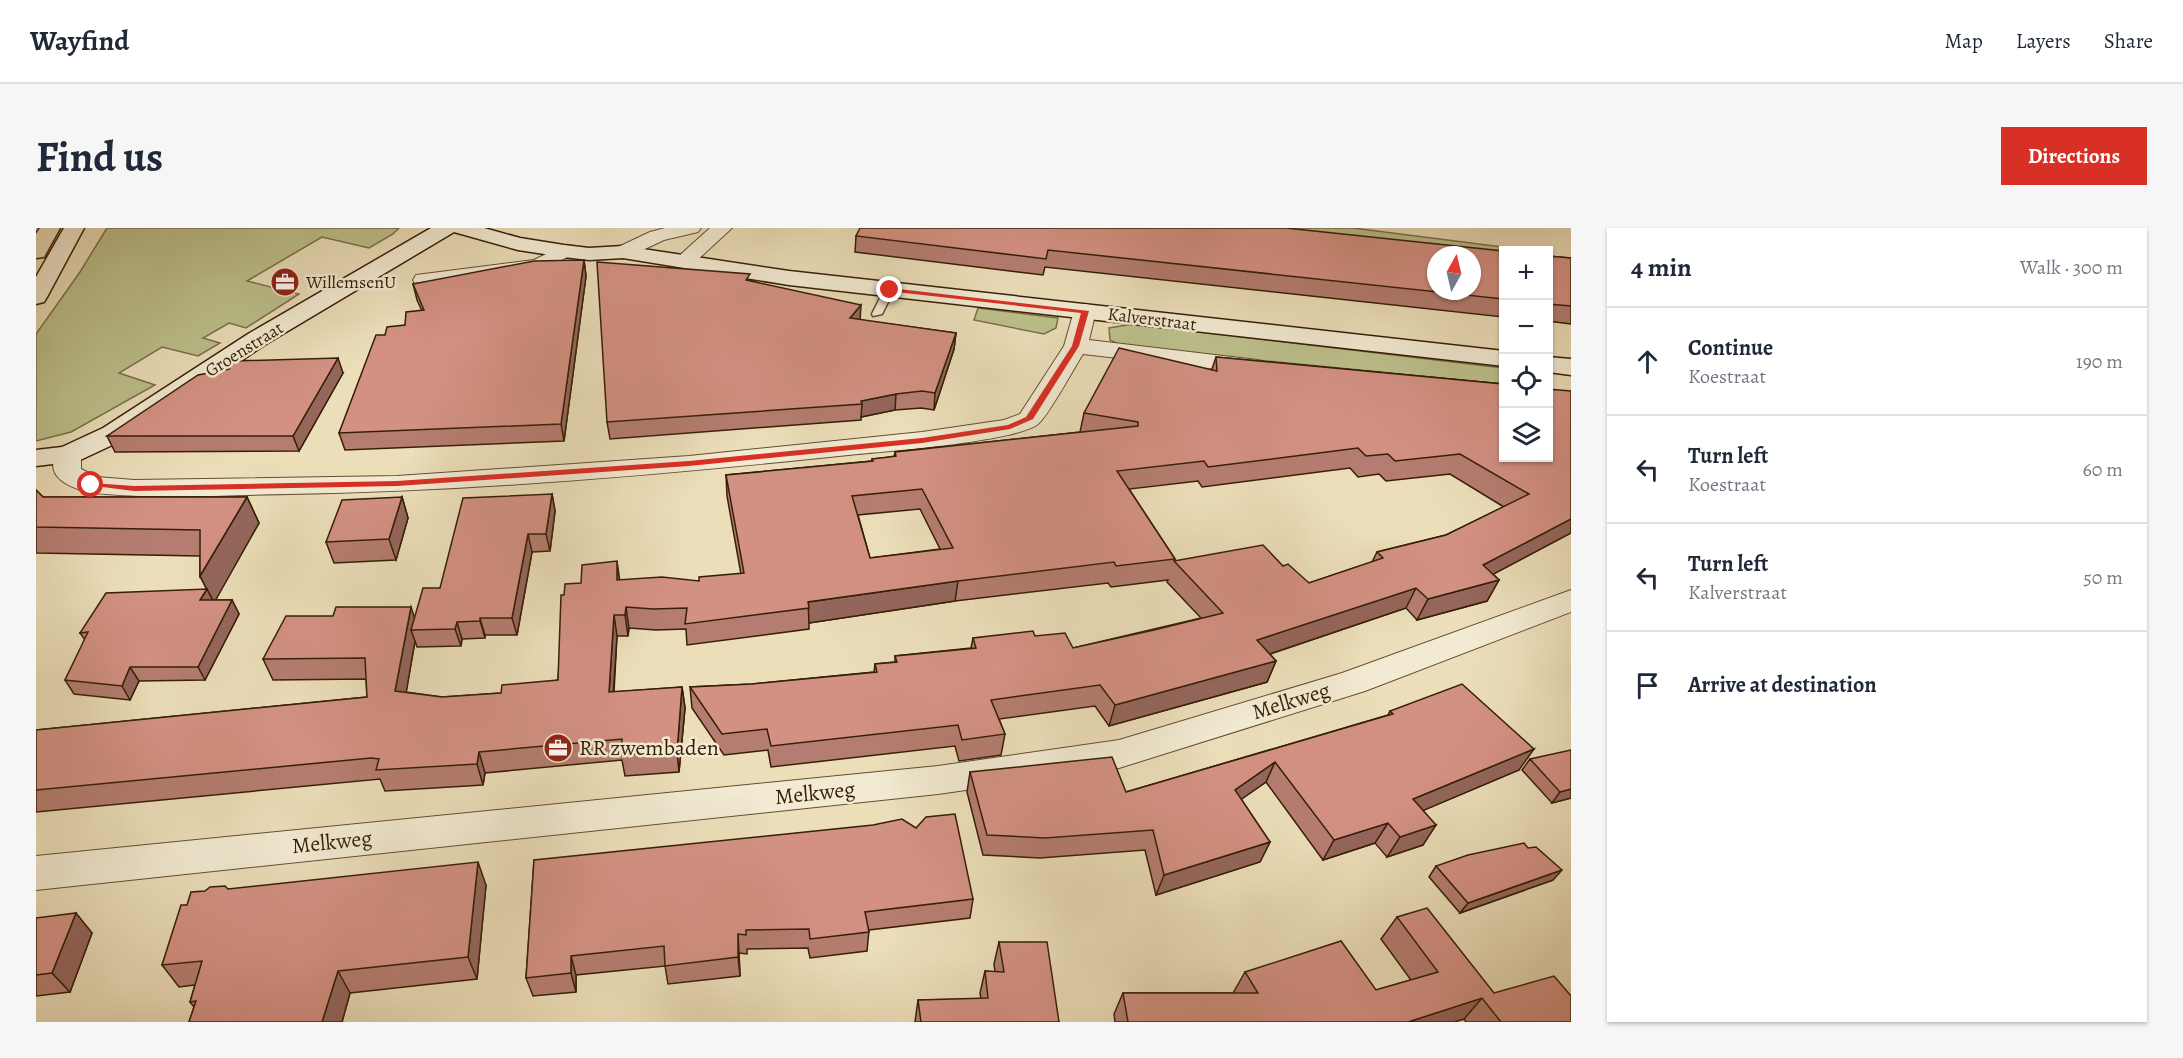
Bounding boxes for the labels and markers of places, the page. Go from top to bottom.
office icon: WillemsenU [269,266,301,298]
place label: WillemsenU [305,270,396,294]
office icon: RR zwembaden [542,732,574,764]
place label: RR zwembaden [579,733,719,763]

